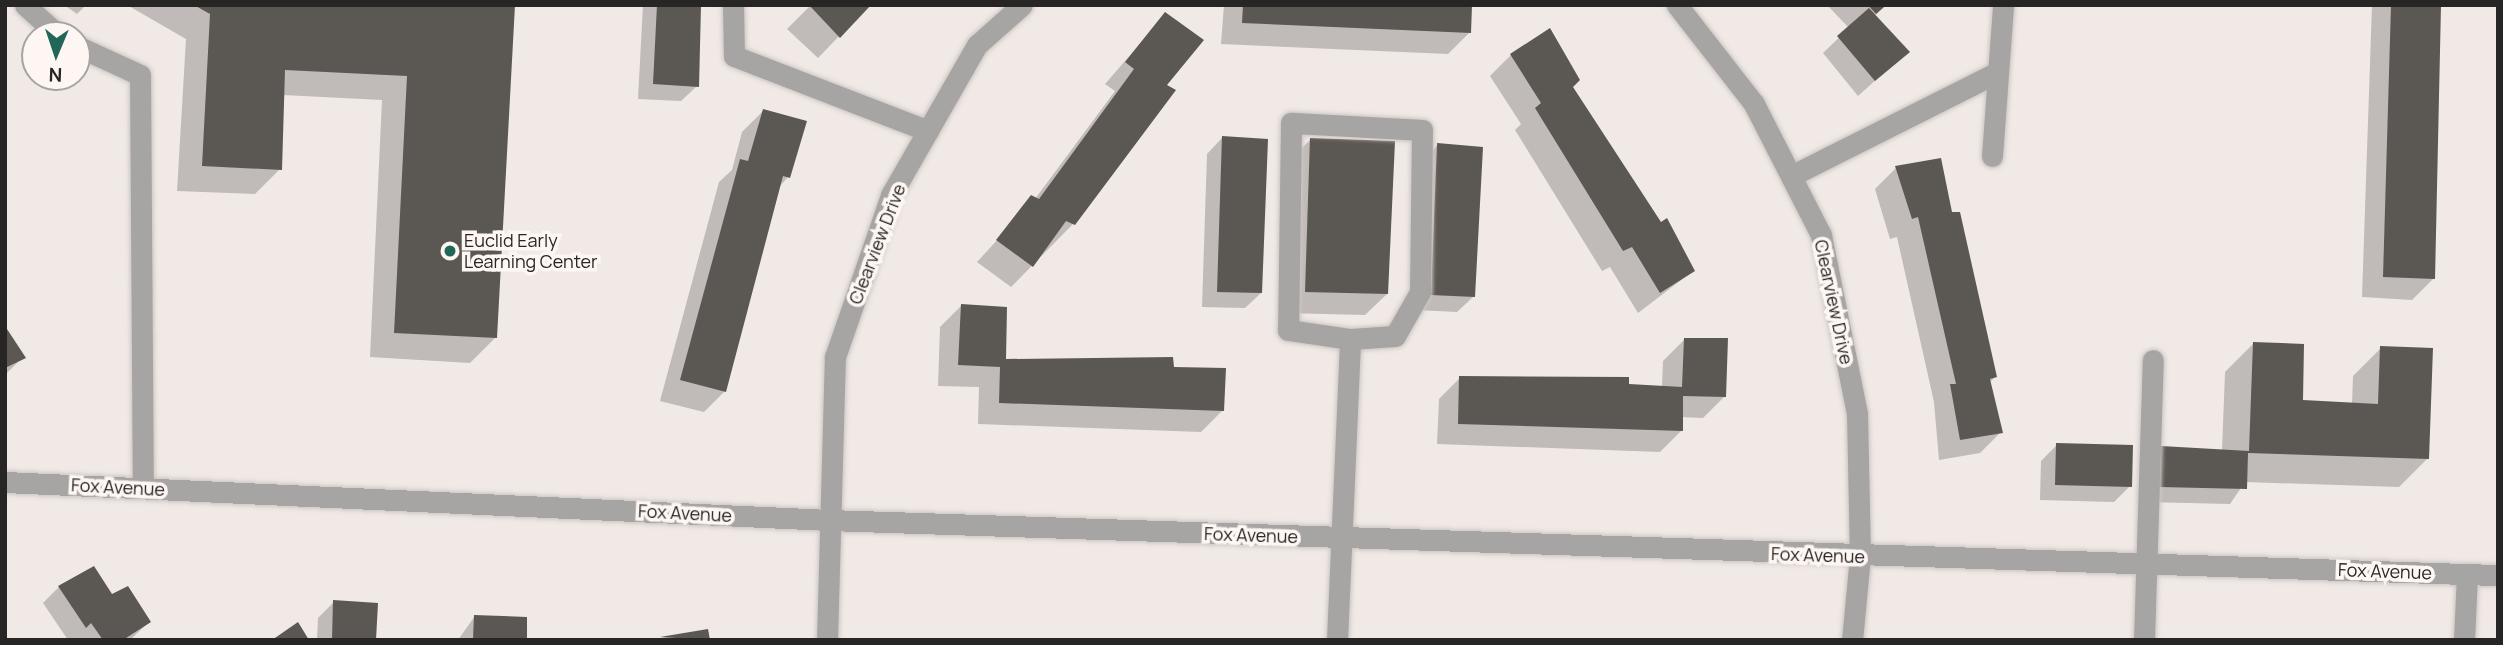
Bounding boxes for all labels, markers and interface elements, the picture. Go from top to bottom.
north arrow [21,21,91,91]
text: N [48,62,63,88]
street label: Clearview Drive [844,181,910,307]
place label: Euclid Early Learning Center [464,230,598,272]
street label: Clearview Drive [1810,238,1858,366]
marker: Euclid Early Learning Center [442,243,458,259]
street label: Fox Avenue [71,474,165,500]
street label: Fox Avenue [638,500,732,526]
street label: Fox Avenue [1204,523,1298,547]
street label: Fox Avenue [1771,543,1865,567]
street label: Fox Avenue [2338,559,2432,583]

